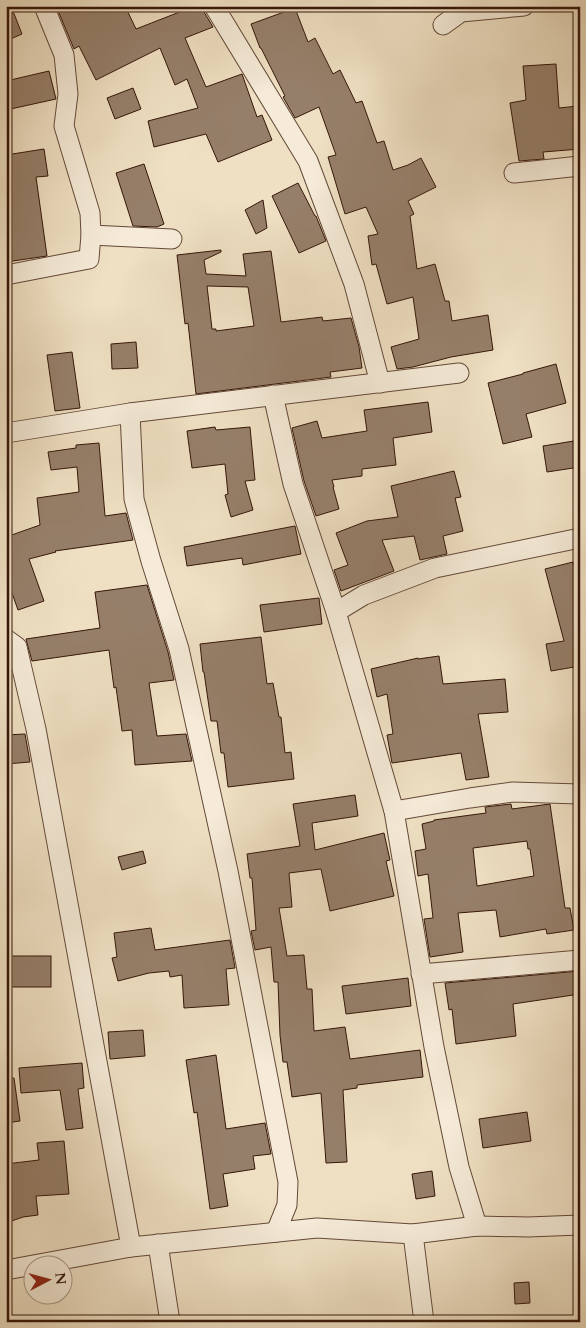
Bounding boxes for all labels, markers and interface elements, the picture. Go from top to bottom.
north arrow [22,1256,72,1306]
text: N [50,1272,71,1286]

